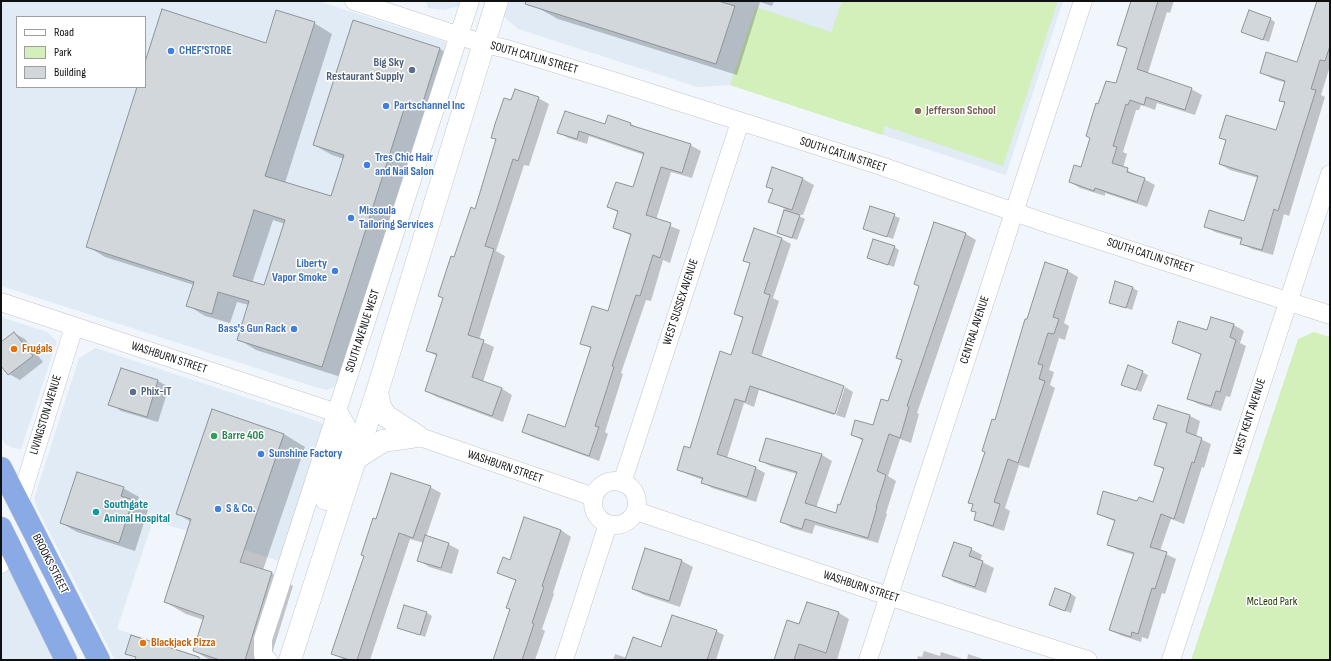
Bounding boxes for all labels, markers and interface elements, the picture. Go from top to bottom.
legend [16,16,146,88]
text: Road [54,25,74,40]
street label: SOUTH CATLIN STREET [489,39,579,77]
place label: CHEF'STORE [179,44,232,58]
text: Park [54,45,72,60]
marker: CHEF'STORE [166,46,176,56]
place label: Big Sky Restaurant Supply [326,56,404,84]
text: Building [54,65,86,80]
marker: Big Sky Restaurant Supply [407,65,417,75]
place label: Partschannel Inc [394,99,465,113]
marker: Partschannel Inc [381,101,391,111]
place label: Jefferson School [926,104,996,118]
marker: Jefferson School [913,106,923,116]
street label: SOUTH CATLIN STREET [798,134,888,176]
place label: Tres Chic Hair and Nail Salon [375,151,434,179]
marker: Tres Chic Hair and Nail Salon [362,160,372,170]
place label: Missoula Tailoring Services [359,204,434,232]
marker: Missoula Tailoring Services [346,213,356,223]
street label: SOUTH CATLIN STREET [1105,235,1195,277]
place label: Liberty Vapor Smoke [272,257,327,285]
street label: WEST SUSSEX AVENUE [660,257,702,347]
marker: Liberty Vapor Smoke [330,266,340,276]
street label: SOUTH AVENUE WEST [343,288,383,374]
street label: CENTRAL AVENUE [957,294,993,366]
place label: Bass's Gun Rack [218,322,286,336]
marker: Bass's Gun Rack [289,324,299,334]
street label: WASHBURN STREET [129,339,209,377]
place label: Frugals [22,342,53,356]
marker: Frugals [9,344,19,354]
street label: LIVINGSTON AVENUE [27,373,65,457]
street label: WEST KENT AVENUE [1231,377,1269,457]
place label: Phix-iT [141,385,171,399]
marker: Phix-iT [128,387,138,397]
place label: Barre 406 [222,429,264,443]
marker: Barre 406 [209,431,219,441]
place label: Sunshine Factory [269,447,342,461]
street label: WASHBURN STREET [465,447,545,487]
marker: Sunshine Factory [256,449,266,459]
place label: Southgate Animal Hospital [104,498,170,526]
place label: S & Co. [226,502,255,516]
marker: S & Co. [213,504,223,514]
marker: Southgate Animal Hospital [91,507,101,517]
street label: BROOKS STREET [29,532,71,596]
street label: WASHBURN STREET [821,568,901,606]
park label: McLeod Park [1247,595,1297,609]
place label: Blackjack Pizza [151,636,216,650]
marker: Blackjack Pizza [138,638,148,648]

